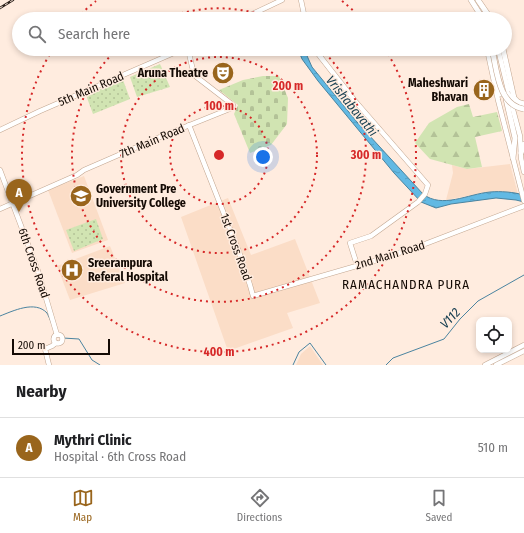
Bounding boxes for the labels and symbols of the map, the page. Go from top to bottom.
theatre icon: Aruna Theatre [210,60,236,86]
place label: Aruna Theatre [137,66,208,80]
street label: 5th Main Road [56,69,126,109]
water label: Vrishabavathi [323,73,381,140]
place label: Maheshwari Bhavan [408,76,468,104]
building icon: Maheshwari Bhavan [471,77,497,103]
text: 200 m [272,79,303,93]
text: 100 m [204,99,234,113]
street label: 7th Main Road [117,121,187,161]
your location [253,147,273,167]
centre of rings [212,148,226,162]
text: 300 m [350,148,381,162]
pin: A [6,179,32,212]
place label: Government Pre University College [96,182,186,210]
school or university icon: Government Pre University College [68,183,94,209]
street label: 1st Cross Road [217,212,255,282]
street label: 6th Cross Road [16,226,52,300]
street label: 2nd Main Road [353,238,427,272]
place label: Sreerampura Referal Hospital [88,256,169,284]
hospital icon: Sreerampura Referal Hospital [59,257,85,283]
district label: RAMACHANDRA PURA [342,277,470,292]
water label: V112 [437,305,463,331]
scale bar [12,337,110,356]
text: 400 m [204,345,234,359]

